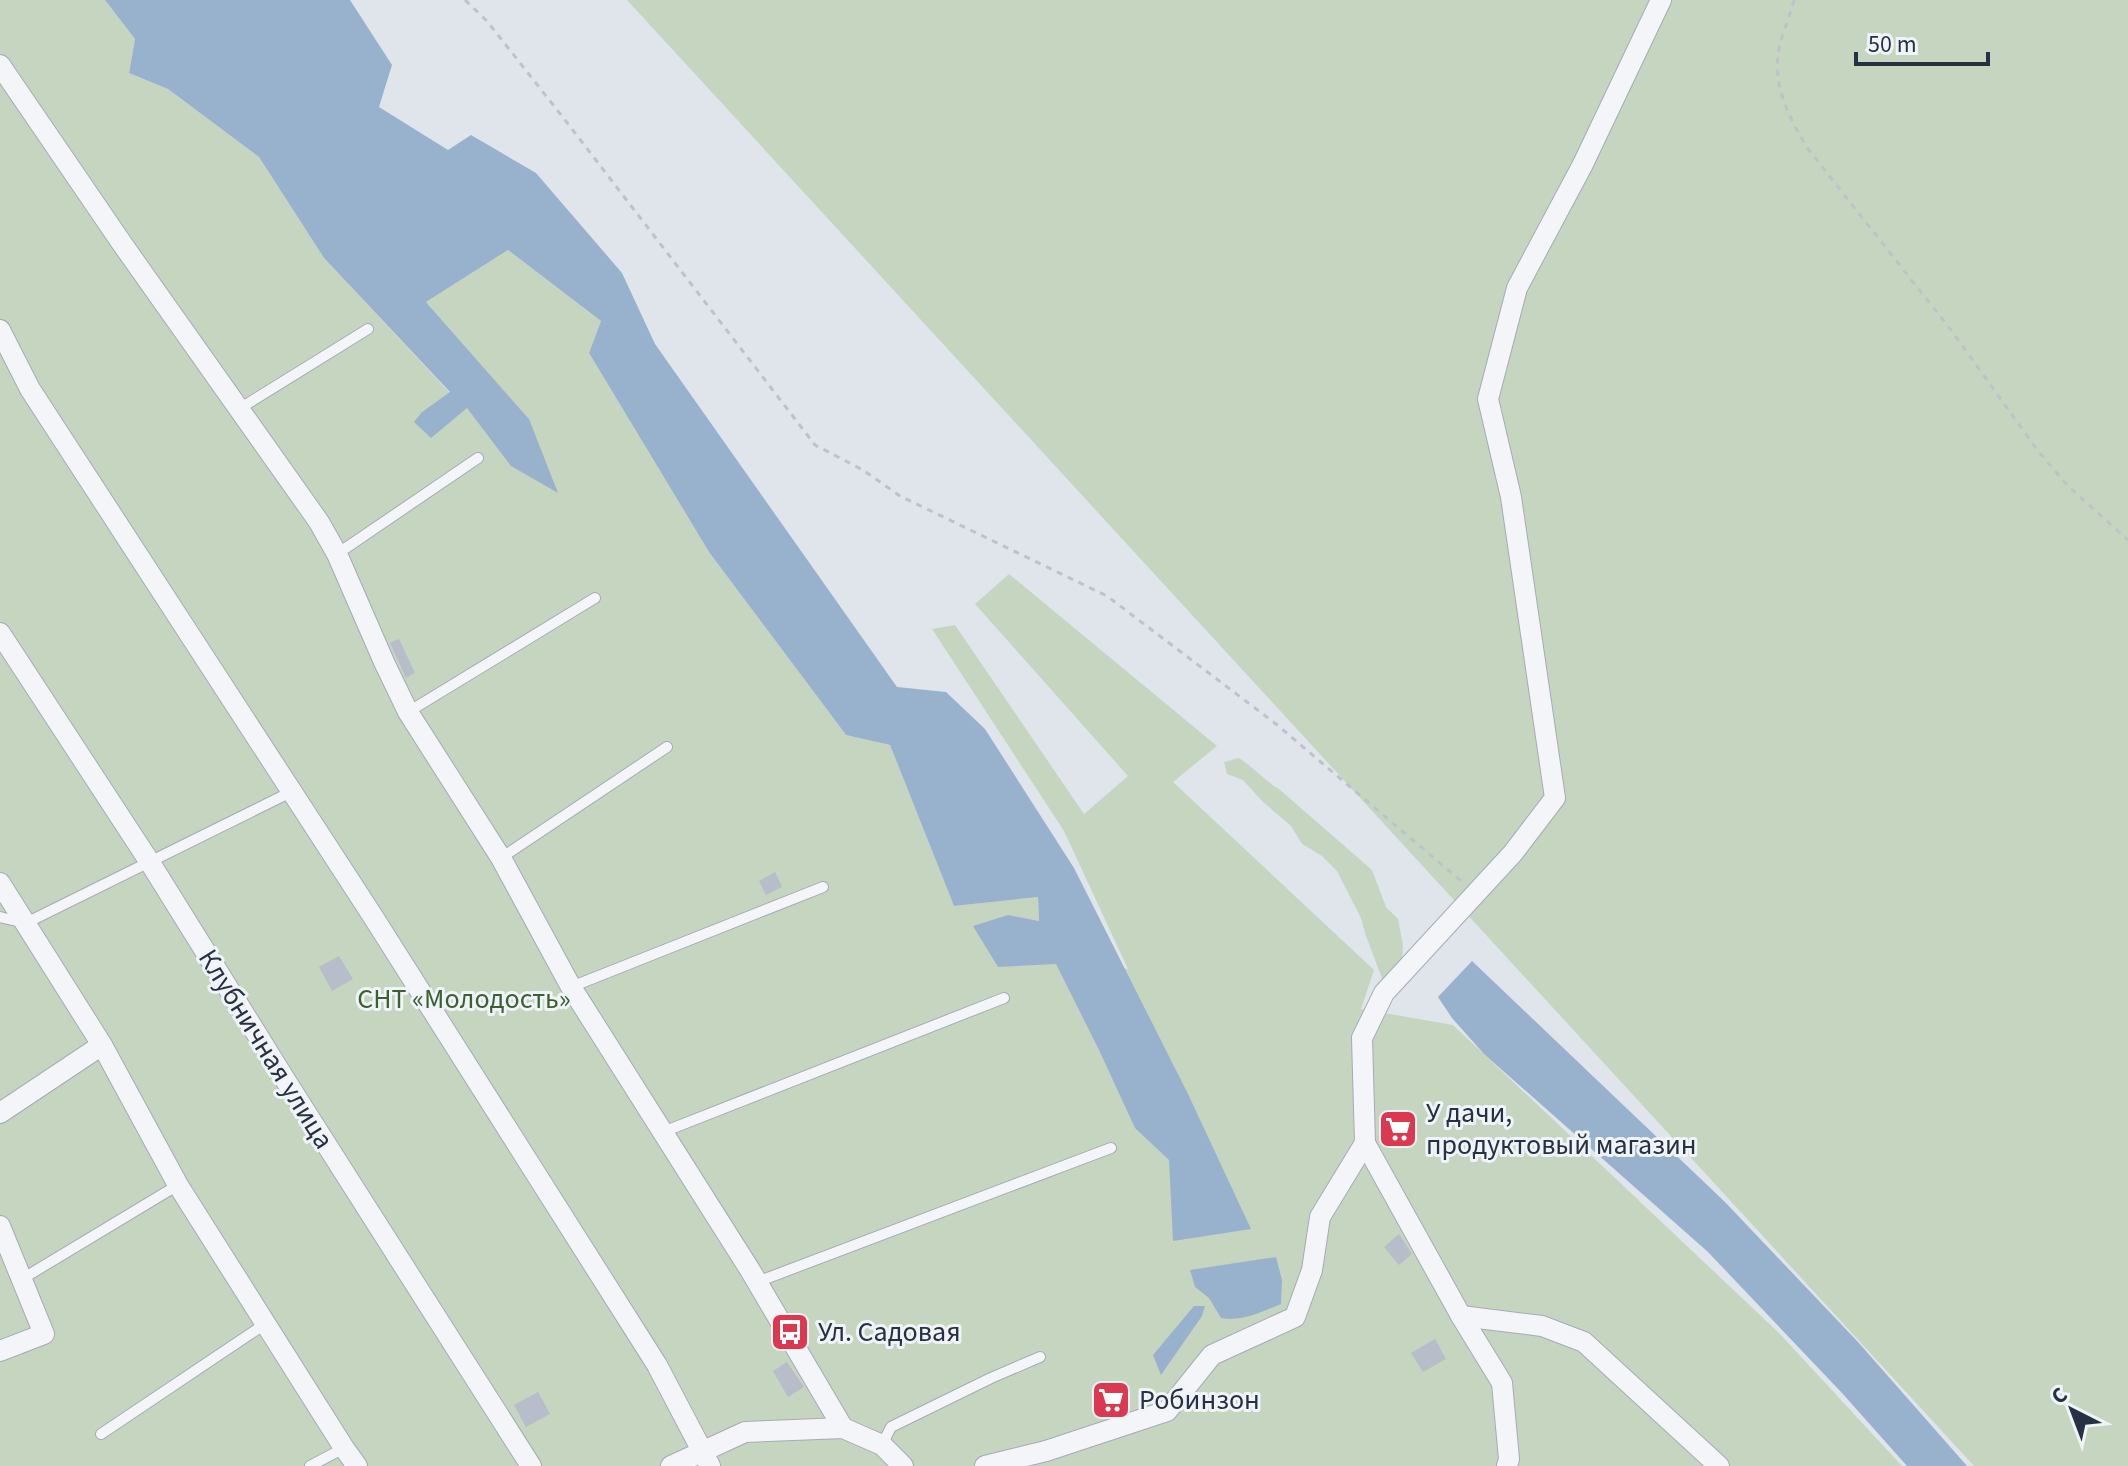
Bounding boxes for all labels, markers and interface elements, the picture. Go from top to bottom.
scale bar [1856,16,1988,66]
text: 50 m [1868,27,1917,62]
street label: Клубничная улица [188,941,344,1157]
park label: СНТ «Молодость» [357,979,571,1019]
place label: У дачи, продуктовый магазин [1426,1093,1697,1165]
supermarket icon: У дачи, продуктовый магазин [1377,1108,1419,1150]
bus stop icon: Ул. Садовая [769,1311,811,1353]
place label: Ул. Садовая [818,1312,961,1352]
north arrow [2032,1370,2112,1450]
supermarket icon: Робинзон [1090,1379,1132,1421]
place label: Робинзон [1139,1380,1260,1420]
text: С [2044,1380,2075,1412]

